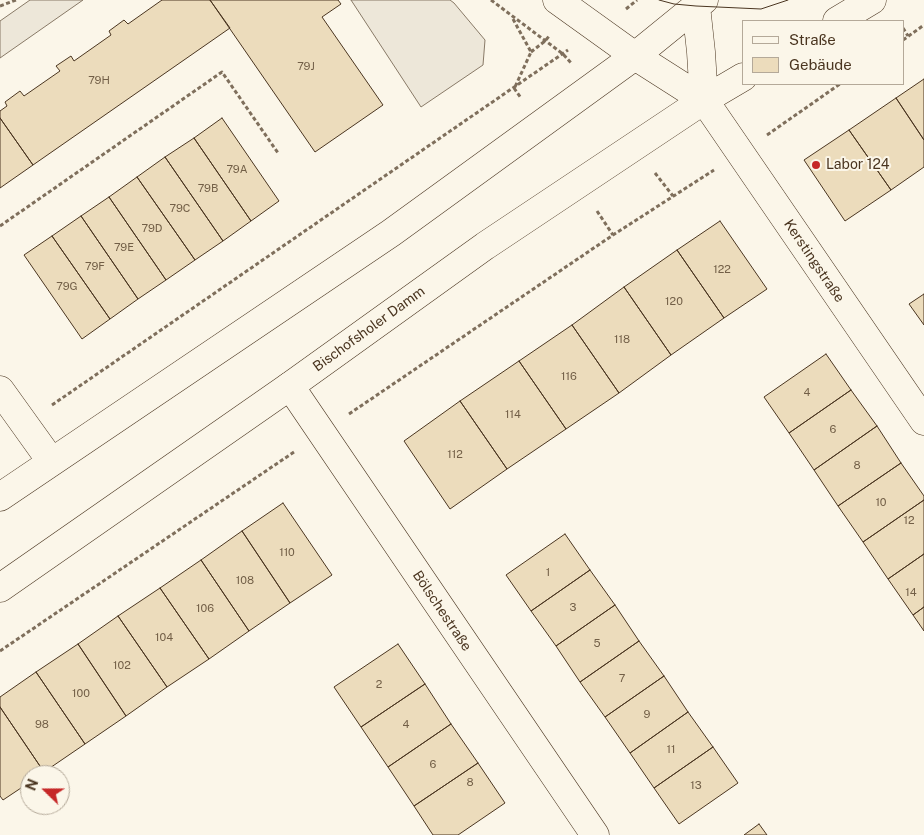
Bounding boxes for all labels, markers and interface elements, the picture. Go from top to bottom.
legend [742,20,904,85]
text: Straße [789,31,836,48]
text: Gebäude [789,56,852,73]
house number: 79J [297,60,315,74]
house number: 79H [88,74,110,88]
place label: Labor 124 [826,157,890,173]
marker: Labor 124 [810,159,822,171]
house number: 79A [226,163,248,177]
house number: 79B [198,182,218,196]
house number: 79C [170,202,190,216]
street label: Kerstingstraße [780,216,848,306]
house number: 79D [142,222,162,236]
house number: 79E [114,241,134,255]
house number: 79F [85,260,105,274]
house number: 122 [713,263,731,277]
house number: 79G [56,280,78,294]
street label: Bischofsholer Damm [310,283,428,375]
house number: 120 [665,295,683,309]
house number: 118 [614,333,630,347]
house number: 116 [561,370,577,384]
house number: 4 [804,386,810,400]
house number: 114 [505,408,521,422]
house number: 6 [830,423,836,437]
house number: 112 [447,448,463,462]
house number: 8 [853,459,861,473]
house number: 10 [875,496,887,510]
house number: 12 [903,514,915,528]
house number: 110 [279,546,295,560]
house number: 1 [546,566,550,580]
street label: Bölschestraße [409,568,475,654]
house number: 108 [236,574,254,588]
house number: 14 [905,586,917,600]
house number: 3 [570,601,576,615]
house number: 106 [196,602,214,616]
house number: 104 [155,631,173,645]
house number: 5 [593,637,601,651]
house number: 102 [113,659,131,673]
house number: 7 [619,672,625,686]
house number: 2 [376,678,382,692]
house number: 100 [72,687,90,701]
house number: 9 [644,708,650,722]
house number: 98 [35,718,49,732]
house number: 4 [403,718,409,732]
house number: 11 [667,743,675,757]
house number: 6 [430,758,436,772]
north arrow [20,765,70,815]
house number: 8 [466,776,474,790]
text: N [23,777,41,793]
house number: 13 [690,779,702,793]

